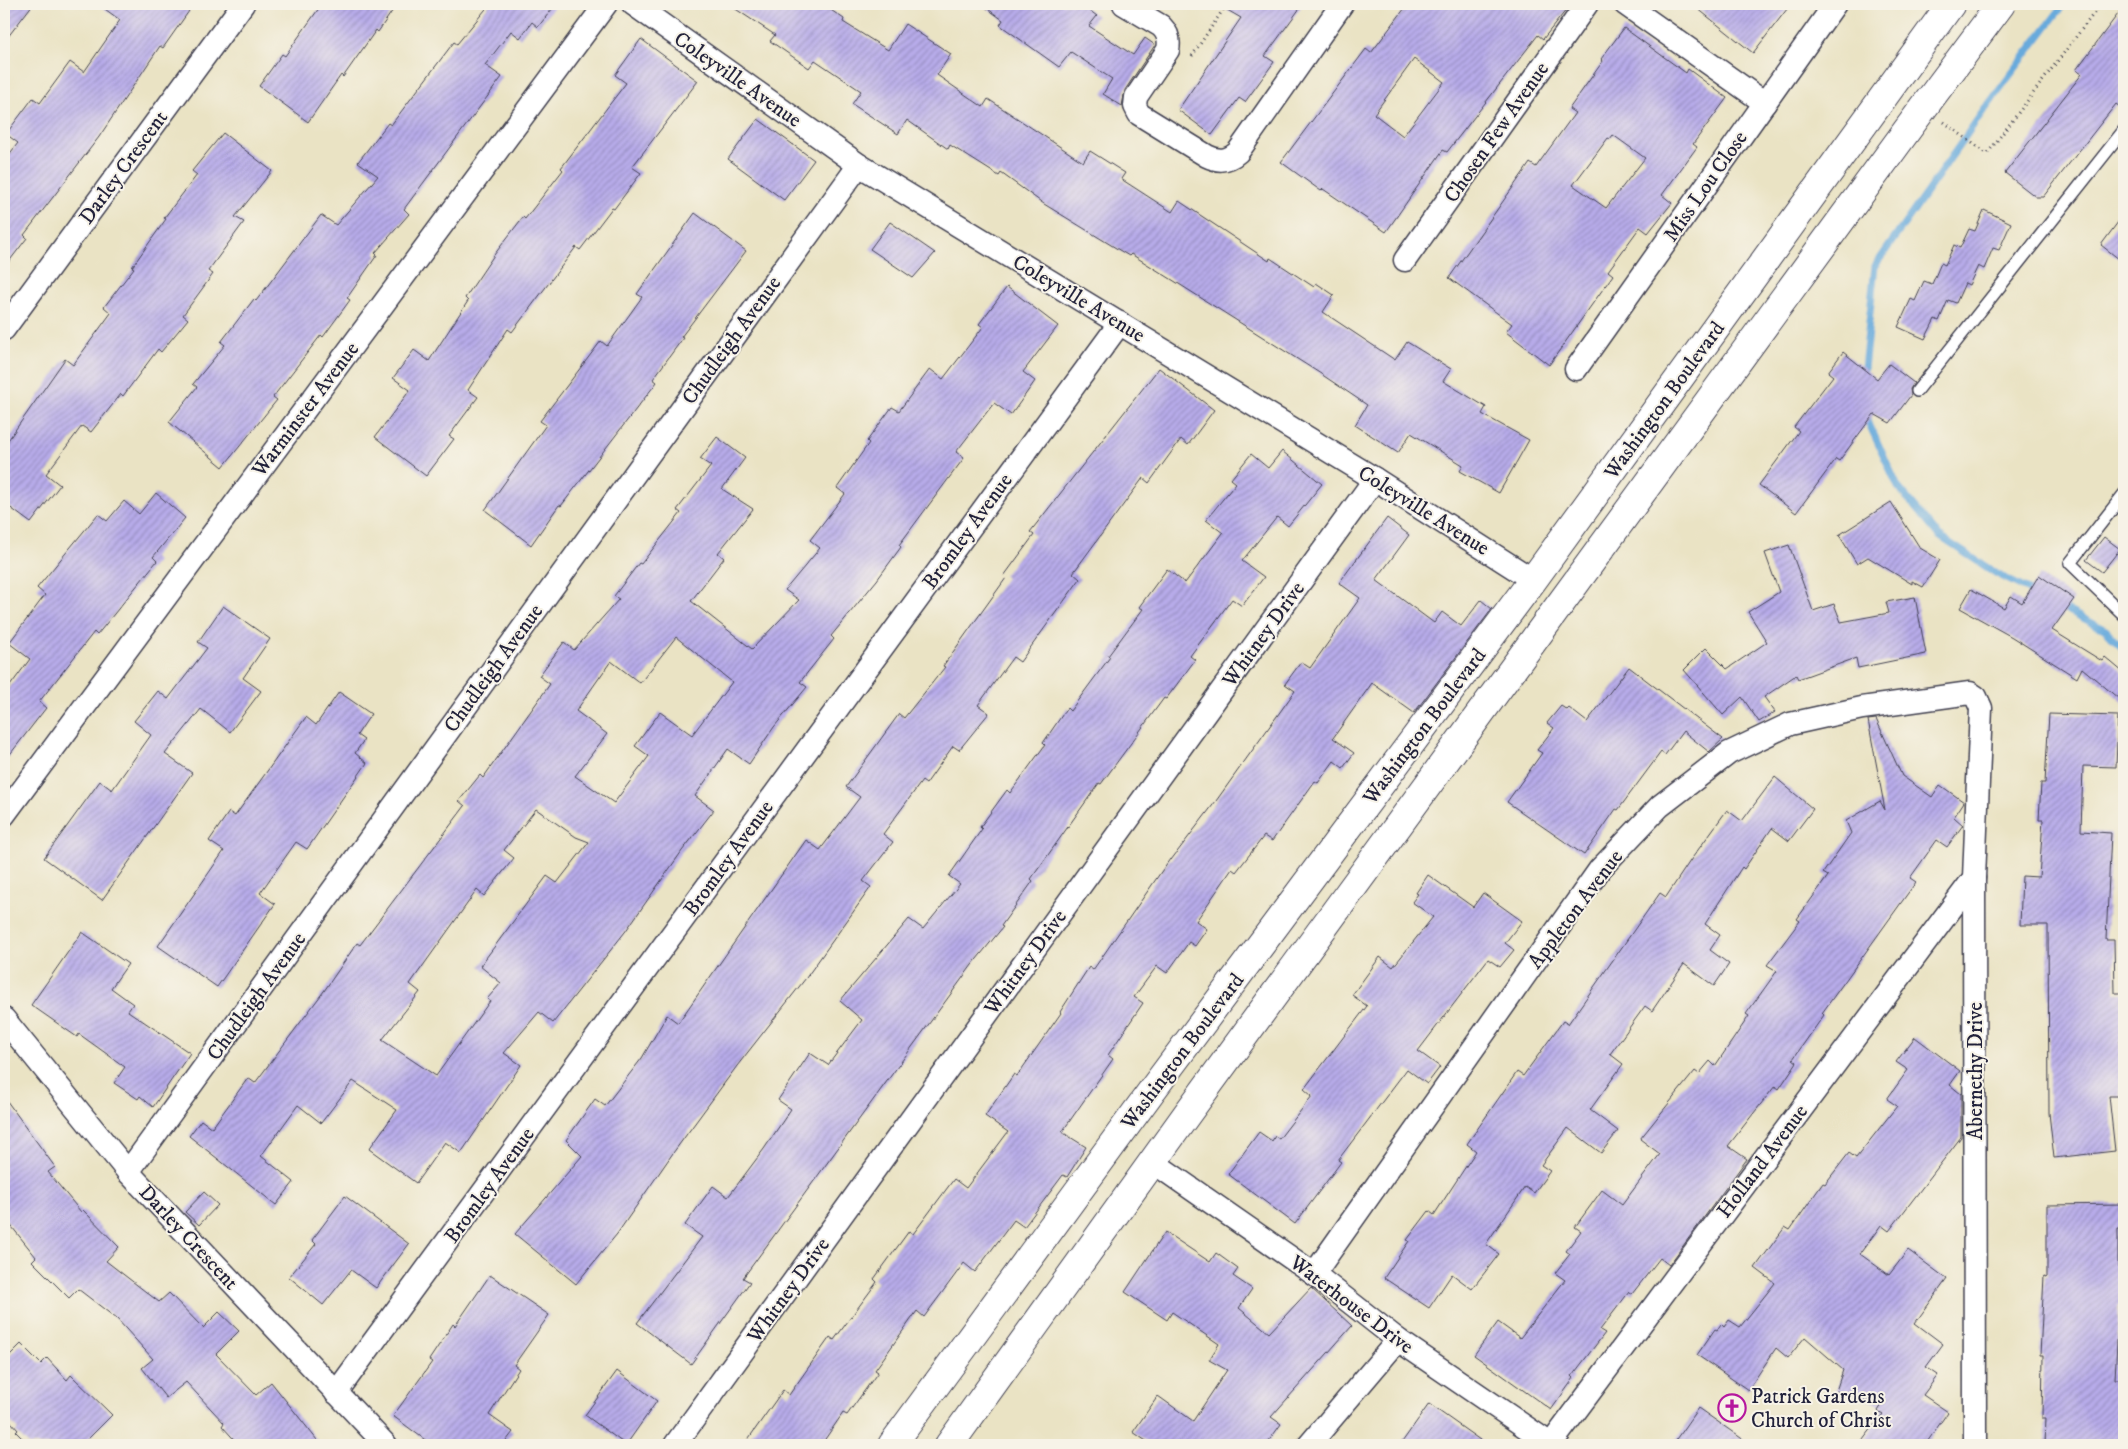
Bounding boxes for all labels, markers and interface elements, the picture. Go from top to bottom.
street label: Coleyville Avenue [669,26,807,134]
street label: Chosen Few Avenue [1439,57,1555,208]
street label: Darley Crescent [74,105,174,230]
street label: Miss Lou Close [1658,126,1754,247]
street label: Coleyville Avenue [1008,249,1150,349]
street label: Chudleigh Avenue [677,271,787,410]
street label: Washington Boulevard [1598,316,1731,485]
street label: Warminster Avenue [246,337,365,483]
street label: Coleyville Avenue [1353,460,1494,562]
street label: Bromley Avenue [917,468,1019,595]
street label: Whitney Drive [1216,577,1311,693]
street label: Chudleigh Avenue [439,599,549,738]
street label: Washington Boulevard [1357,643,1492,811]
street label: Bromley Avenue [678,795,780,922]
street label: Appleton Avenue [1523,845,1629,974]
street label: Whitney Drive [978,905,1073,1021]
street label: Chudleigh Avenue [202,927,312,1066]
street label: Washington Boulevard [1115,968,1250,1136]
street label: Abernethy Drive [1963,1002,1989,1140]
street label: Holland Avenue [1712,1099,1814,1224]
street label: Bromley Avenue [439,1122,541,1249]
street label: Darley Crescent [133,1180,244,1296]
street label: Whitney Drive [741,1233,836,1349]
street label: Waterhouse Drive [1284,1249,1419,1360]
place label: Patrick Gardens Church of Christ [1751,1384,1892,1434]
church icon: Patrick Gardens Church of Christ [1717,1393,1747,1423]

